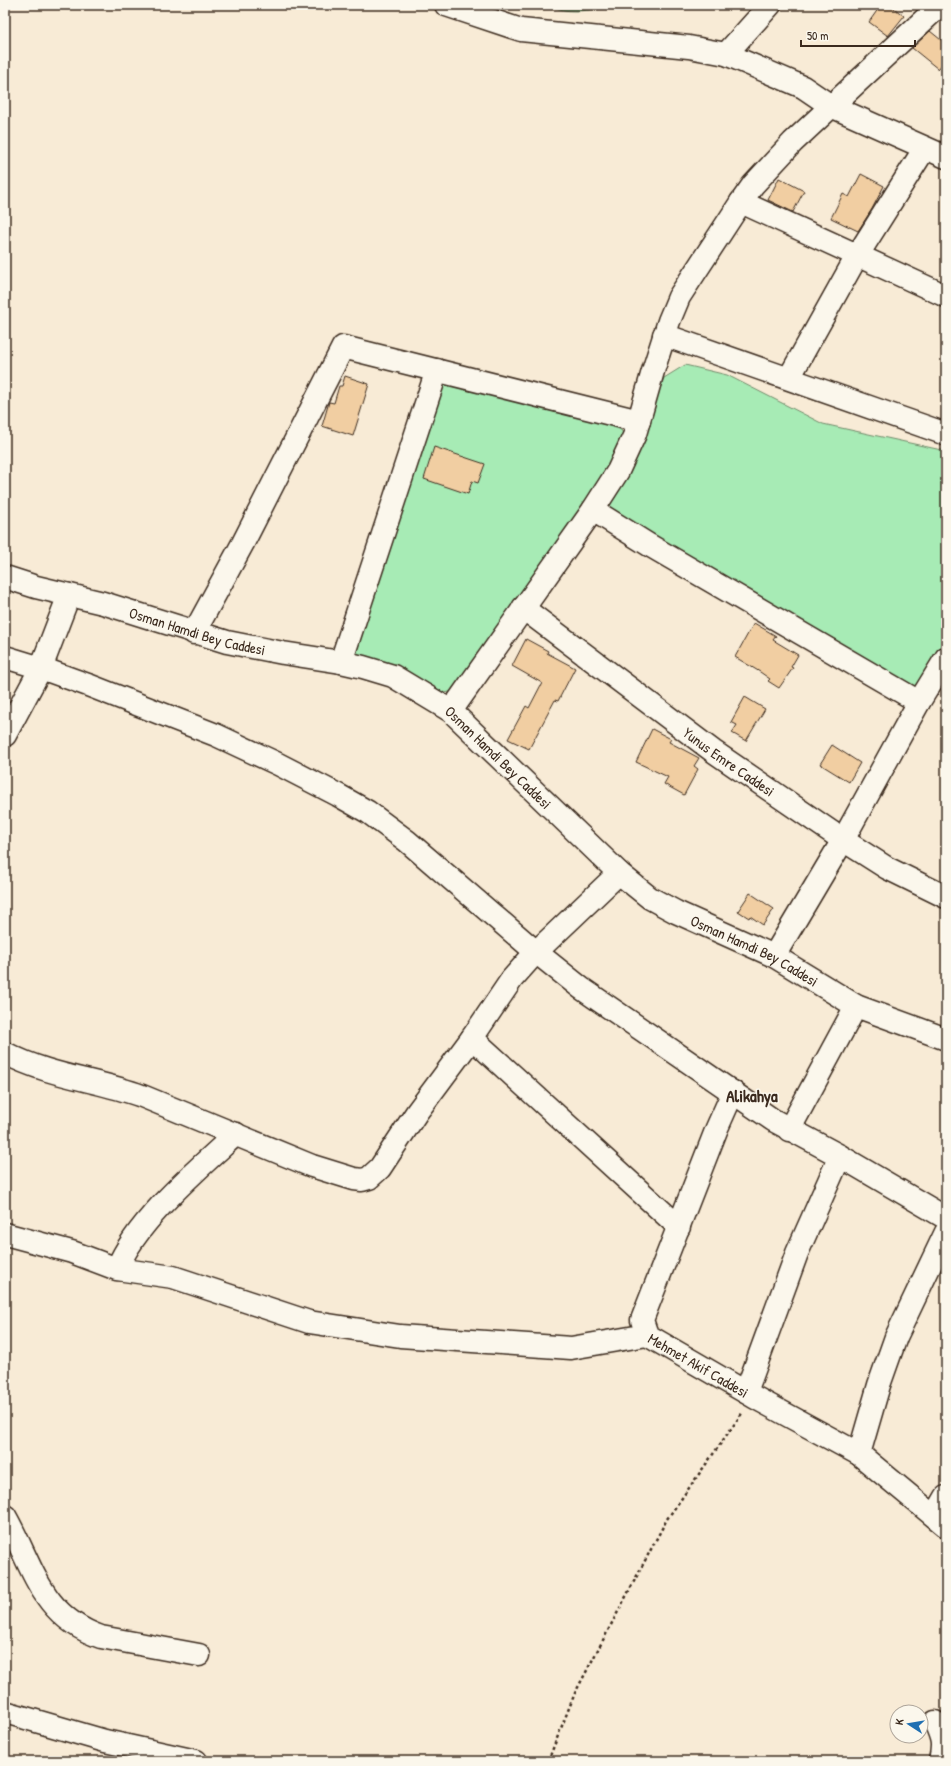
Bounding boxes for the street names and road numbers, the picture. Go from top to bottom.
street label: Osman Hamdi Bey Caddesi [127,601,267,660]
street label: Osman Hamdi Bey Caddesi [441,701,557,813]
street label: Yunus Emre Caddesi [679,722,779,801]
street label: Osman Hamdi Bey Caddesi [687,909,822,991]
street label: Mehmet Akif Caddesi [645,1328,753,1402]

